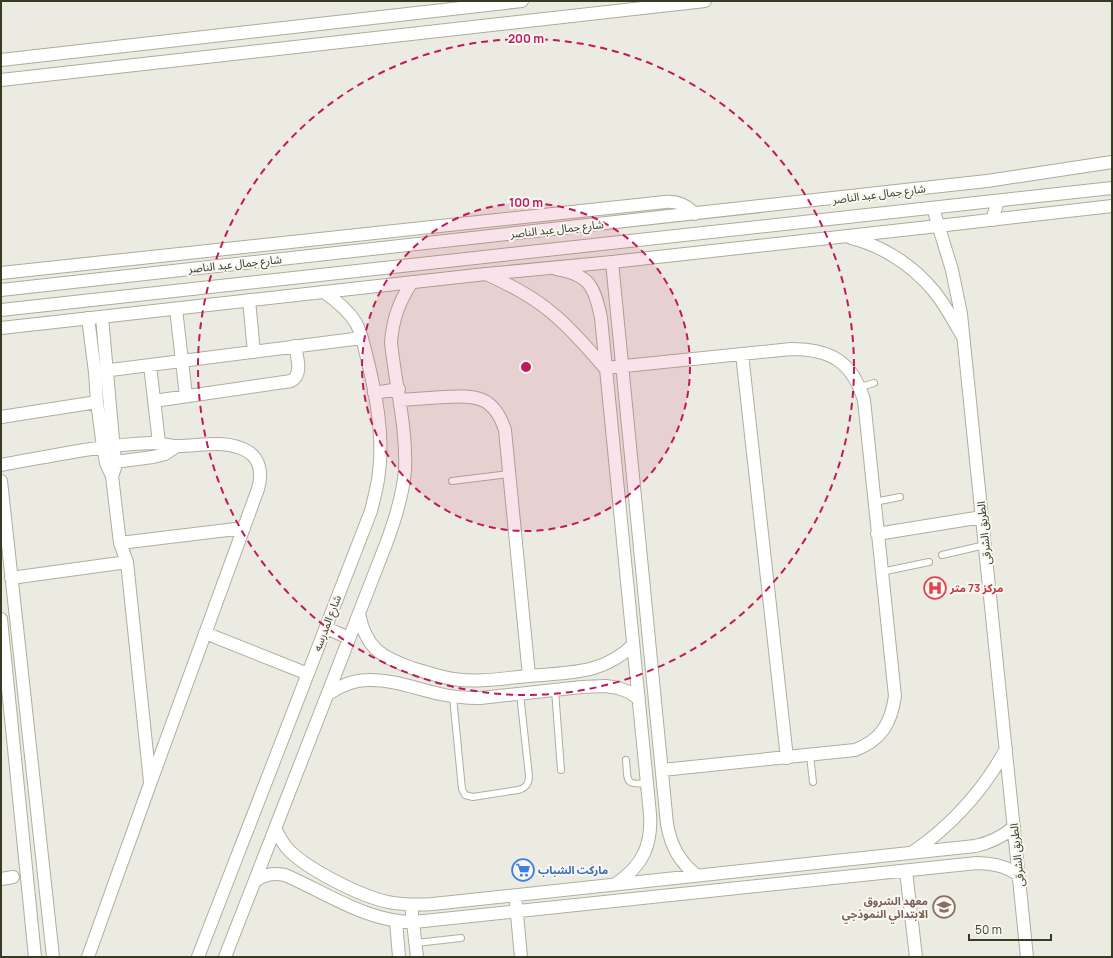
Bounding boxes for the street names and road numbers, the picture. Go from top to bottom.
street label: شارع جمال عبد الناصر [831,180,927,208]
street label: شارع جمال عبد الناصر [509,216,605,242]
street label: شارع جمال عبد الناصر [187,251,283,277]
street label: الطريق الشرقى [973,501,994,565]
street label: شارع المدرسه [309,592,345,653]
street label: الطريق الشرقى [1006,823,1027,887]

